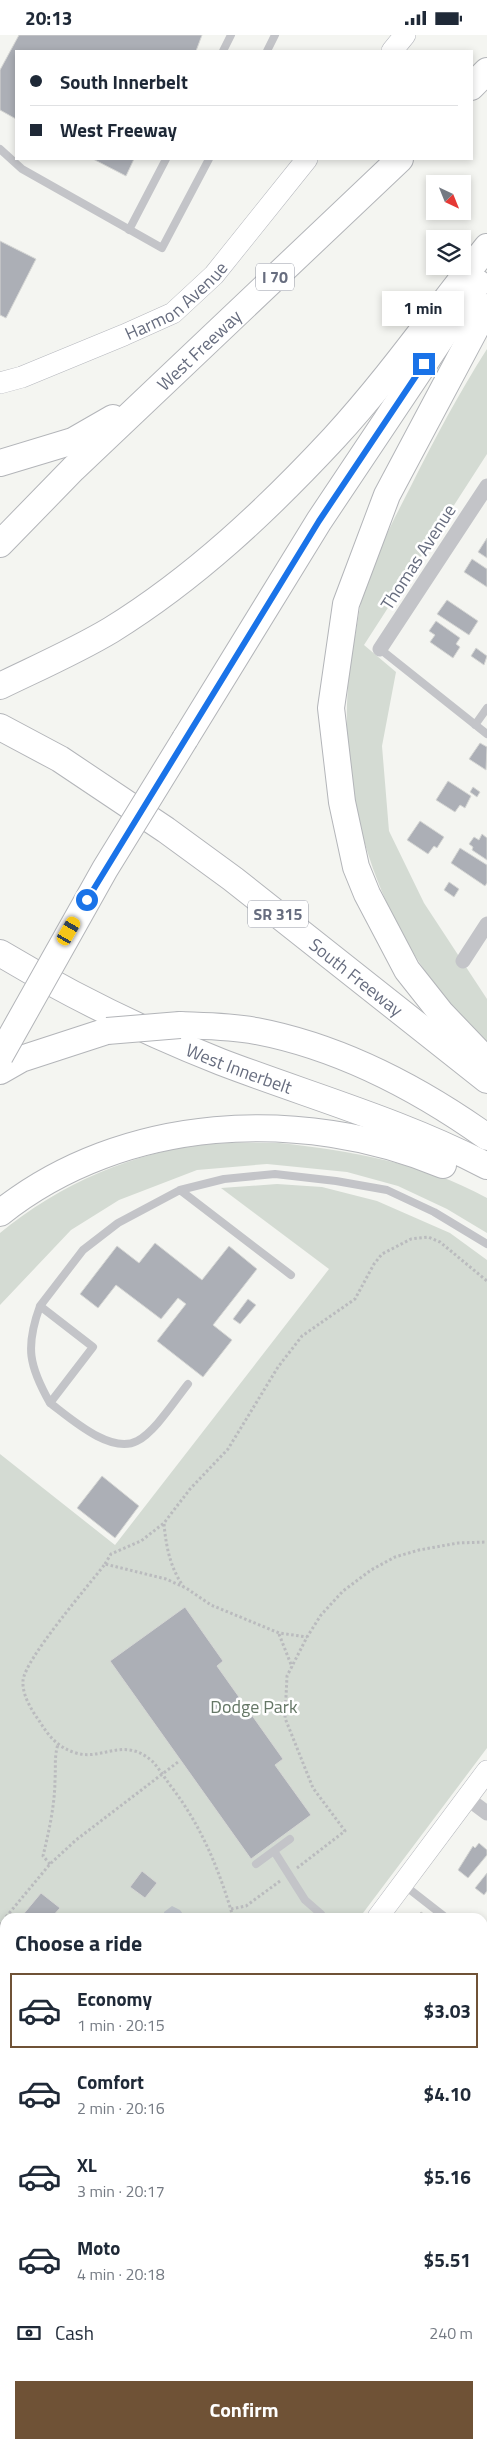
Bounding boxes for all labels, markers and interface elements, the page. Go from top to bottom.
text: 20:13 [25,3,72,32]
text: South Innerbelt [60,67,188,96]
text: West Freeway [60,115,177,144]
north arrow [426,175,471,220]
map controls [426,175,471,275]
button: layers [426,230,471,275]
street label: Harmon Avenue [120,255,233,347]
road number: I 70 [256,263,294,291]
callout: 1 min [383,291,465,327]
text: 1 min [404,296,442,320]
street label: West Freeway [150,303,247,397]
route end [413,353,435,375]
street label: Thomas Avenue [374,499,462,615]
route start [76,889,98,911]
road number: SR 315 [248,901,308,927]
car [55,914,82,948]
street label: South Freeway [304,931,409,1023]
street label: West Innerbelt [182,1036,297,1101]
park label: Dodge Park [210,1693,298,1720]
text: Choose a ride [15,1926,142,1960]
text: Economy [77,1984,152,2013]
icon: car [17,1988,62,2033]
text: $3.03 [424,1996,471,2025]
text: 1 min · 20:15 [77,2013,165,2037]
text: Comfort [77,2067,144,2096]
icon: car [17,2071,62,2116]
text: $4.10 [424,2079,471,2108]
text: 2 min · 20:16 [77,2096,165,2120]
text: XL [77,2150,97,2179]
icon: car [17,2154,62,2199]
text: $5.16 [424,2162,471,2191]
text: 3 min · 20:17 [77,2179,165,2203]
text: Moto [77,2233,120,2262]
icon: car [17,2237,62,2282]
text: $5.51 [424,2245,471,2274]
text: 4 min · 20:18 [77,2262,165,2286]
text: Cash [55,2318,94,2347]
icon: cash [15,2319,43,2347]
text: 240 m [429,2321,473,2345]
button: Confirm [15,2381,473,2439]

